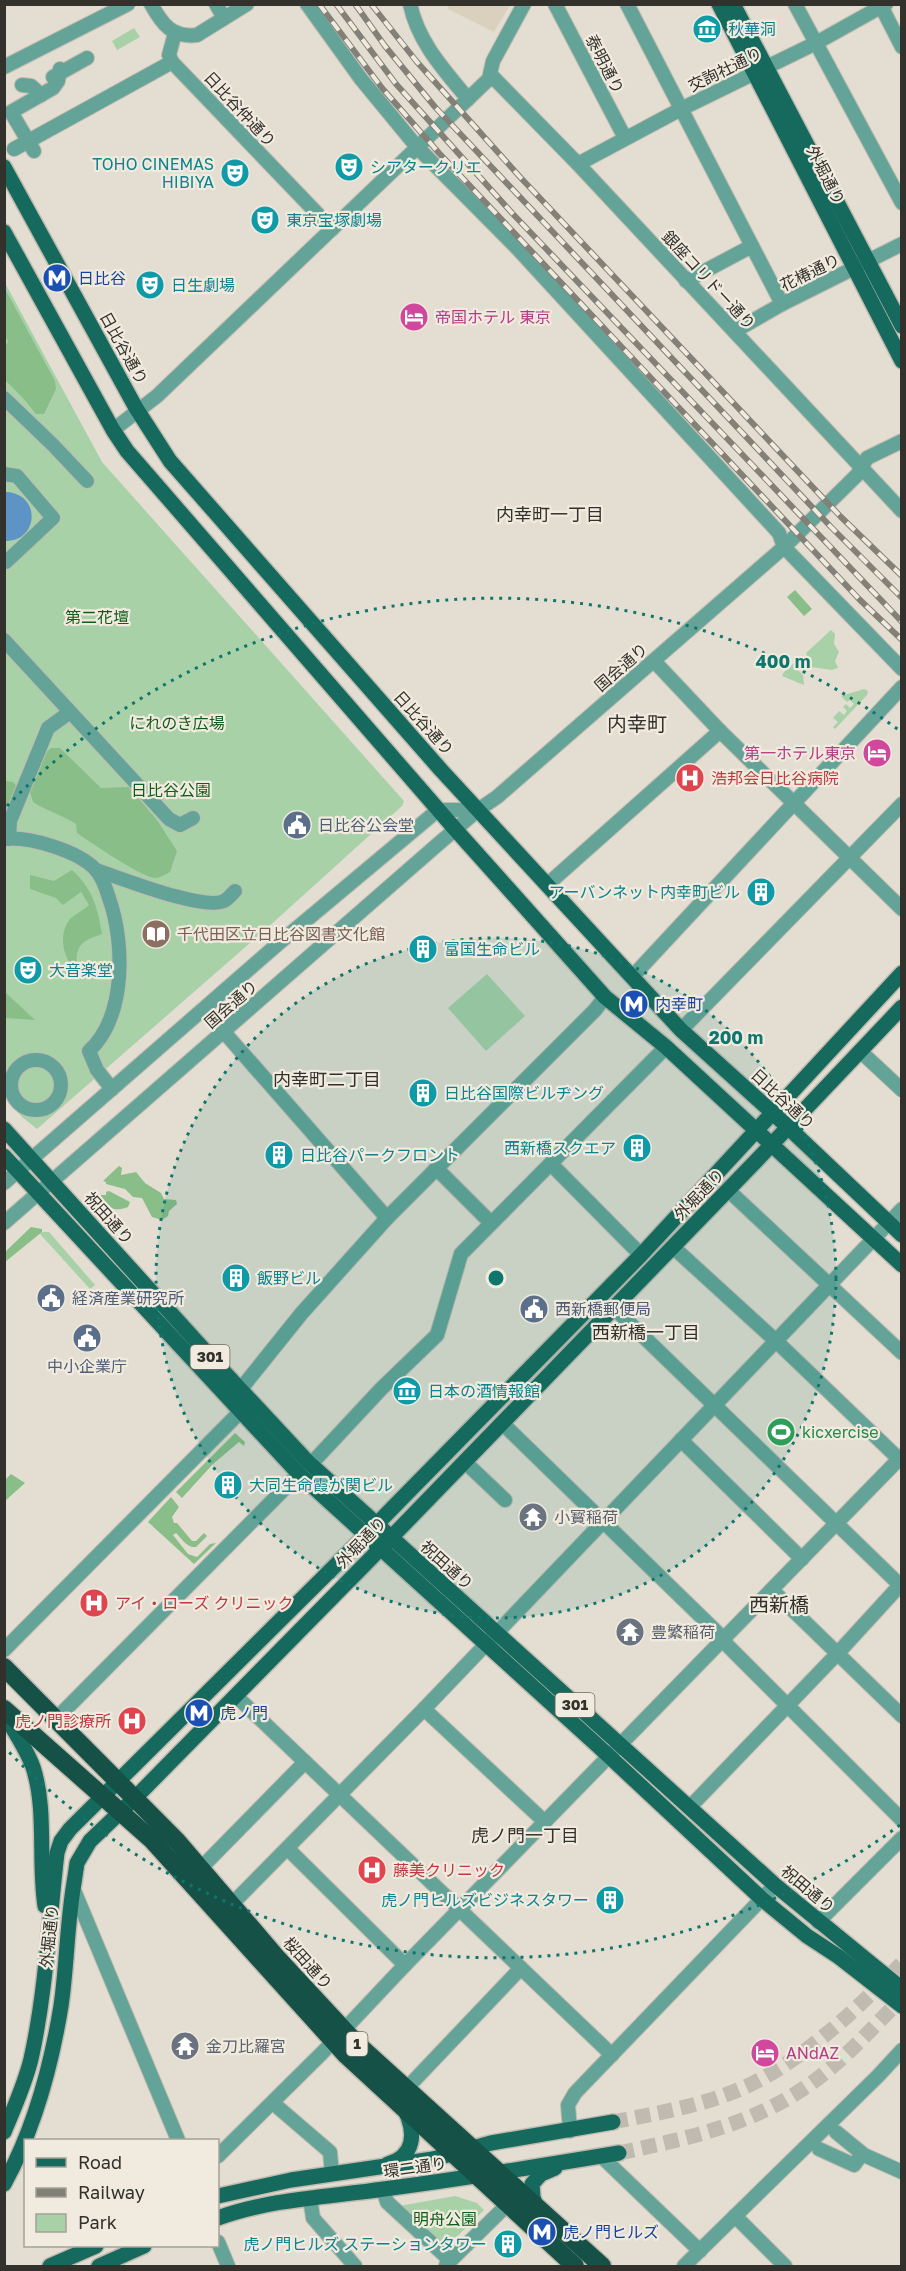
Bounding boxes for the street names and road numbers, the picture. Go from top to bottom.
street label: 泰明通り [582,31,628,97]
street label: 交詢社通り [685,42,765,96]
street label: 日比谷仲通り [200,67,280,151]
street label: 外堀通り [803,142,849,208]
street label: 銀座コリドー通り [658,226,760,334]
street label: 花椿通り [777,249,843,295]
street label: 日比谷通り [96,308,152,388]
street label: 国会通り [590,638,652,696]
street label: 日比谷通り [390,687,458,759]
street label: 国会通り [200,975,262,1033]
street label: 日比谷通り [747,1064,819,1134]
street label: 外堀通り [670,1164,728,1224]
street label: 祝田通り [80,1188,138,1248]
road number: 301 [190,1345,230,1369]
street label: 外堀通り [332,1512,390,1572]
street label: 祝田通り [417,1536,477,1594]
road number: 301 [556,1693,594,1717]
street label: 祝田通り [777,1861,839,1917]
street label: 外堀通り [36,1903,62,1969]
street label: 桜田通り [279,1933,337,1993]
road number: 1 [346,2032,368,2056]
street label: 環二通り [382,2153,448,2181]

